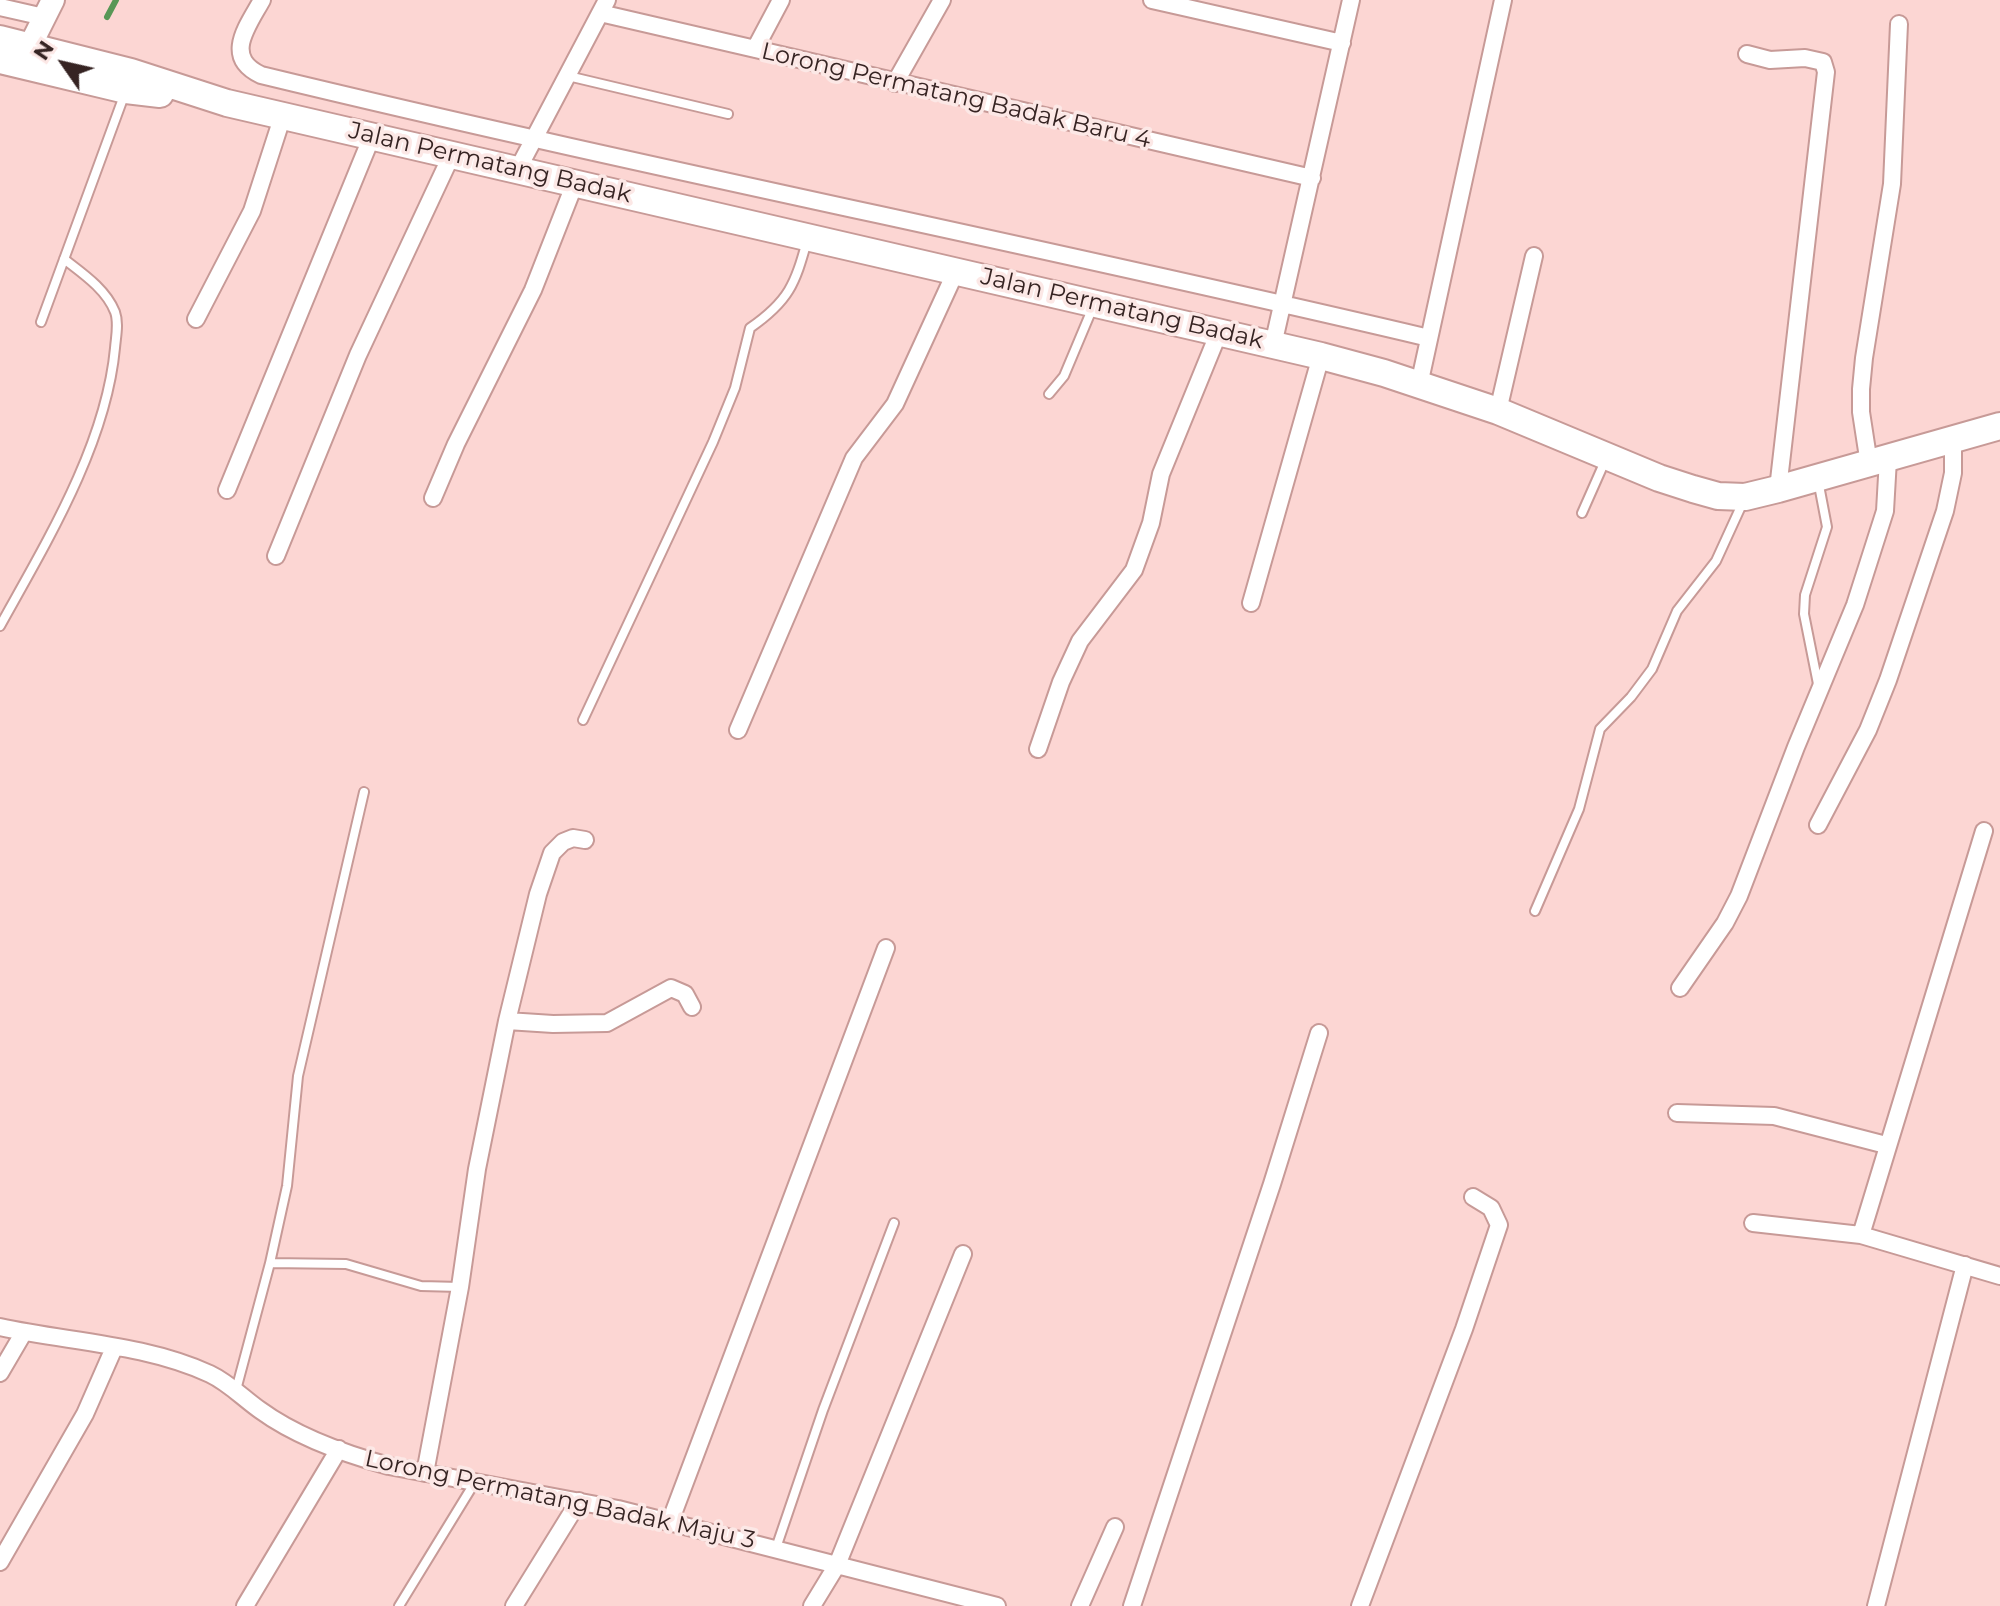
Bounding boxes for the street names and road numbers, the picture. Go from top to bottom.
street label: Lorong Permatang Badak Baru 4 [759,37,1153,155]
street label: Jalan Permatang Badak [346,116,634,210]
street label: Jalan Permatang Badak [978,262,1266,356]
street label: Lorong Permatang Badak Maju 3 [362,1445,758,1555]

